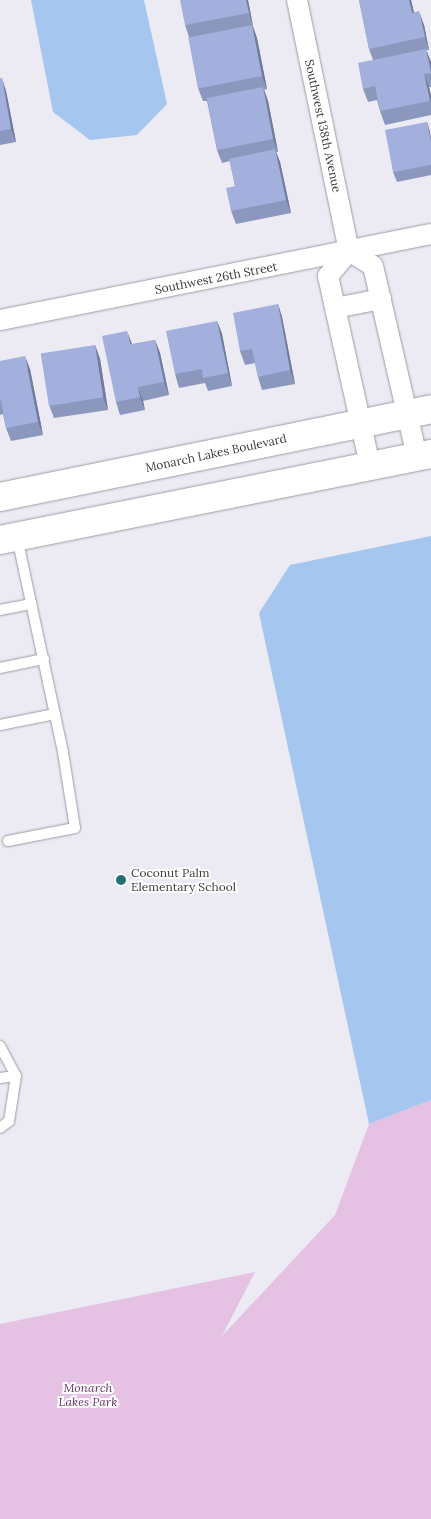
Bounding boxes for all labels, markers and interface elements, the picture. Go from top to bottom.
street label: Southwest 138th Avenue [302,58,344,194]
street label: Southwest 26th Street [154,259,278,297]
street label: Monarch Lakes Boulevard [144,431,288,475]
place label: Coconut Palm Elementary School [131,866,236,894]
marker: Coconut Palm Elementary School [115,874,127,886]
park label: Monarch Lakes Park [59,1381,117,1409]

